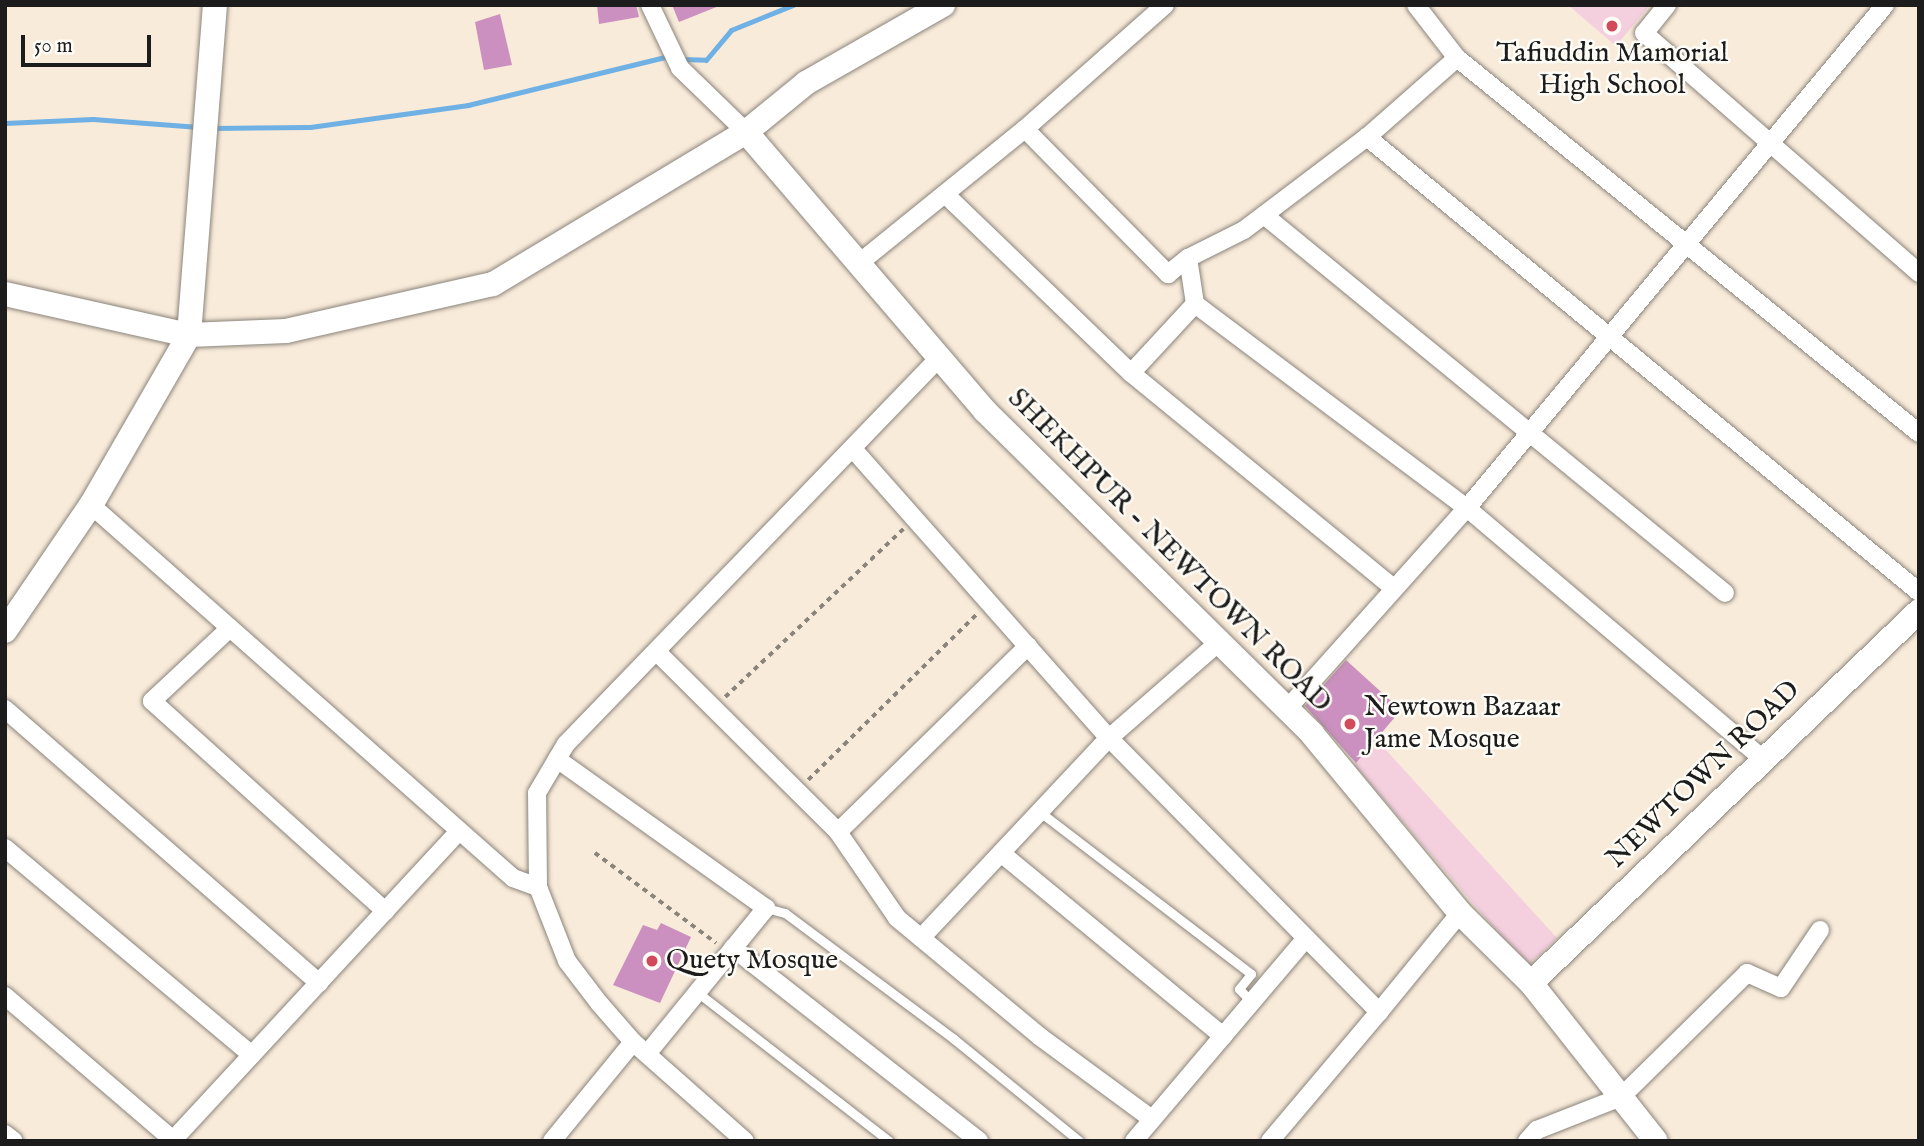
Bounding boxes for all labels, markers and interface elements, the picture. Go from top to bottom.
marker: Tafiuddin Mamorial High School [1604,18,1620,34]
scale bar [24,21,154,65]
text: 50 m [34,33,73,60]
place label: Tafiuddin Mamorial High School [1496,37,1728,103]
street label: SHEKHPUR - NEWTOWN ROAD [1000,382,1338,720]
street label: NEWTOWN ROAD [1600,674,1808,876]
place label: Newtown Bazaar Jame Mosque [1364,691,1561,757]
marker: Newtown Bazaar Jame Mosque [1342,716,1358,732]
place label: Quety Mosque [666,944,838,978]
marker: Quety Mosque [644,953,660,969]

